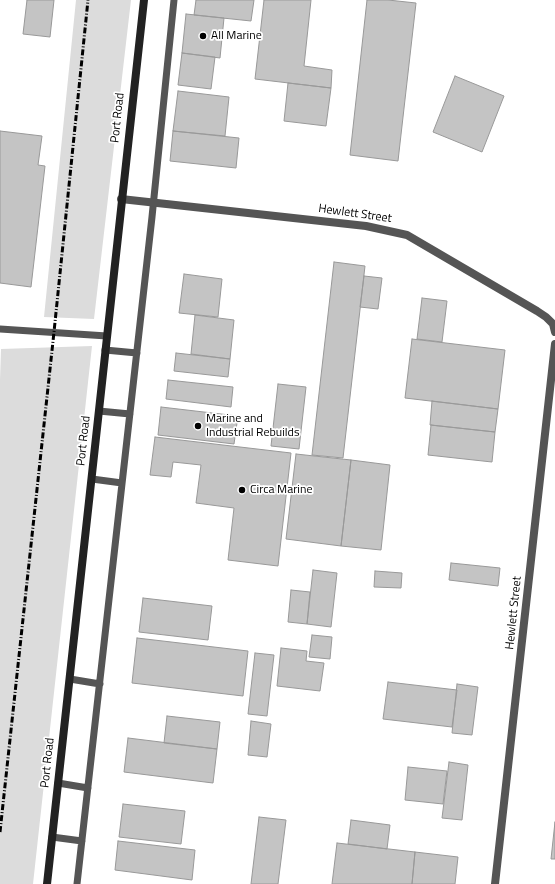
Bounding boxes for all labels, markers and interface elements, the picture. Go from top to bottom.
place label: All Marine [211,29,262,43]
marker: All Marine [198,31,208,41]
street label: Port Road [108,92,128,144]
street label: Hewlett Street [317,202,393,226]
place label: Marine and Industrial Rebuilds [206,412,299,440]
street label: Port Road [74,415,94,467]
marker: Marine and Industrial Rebuilds [193,421,203,431]
place label: Circa Marine [250,483,312,497]
marker: Circa Marine [237,485,247,495]
street label: Hewlett Street [503,575,525,651]
street label: Port Road [38,737,58,789]

